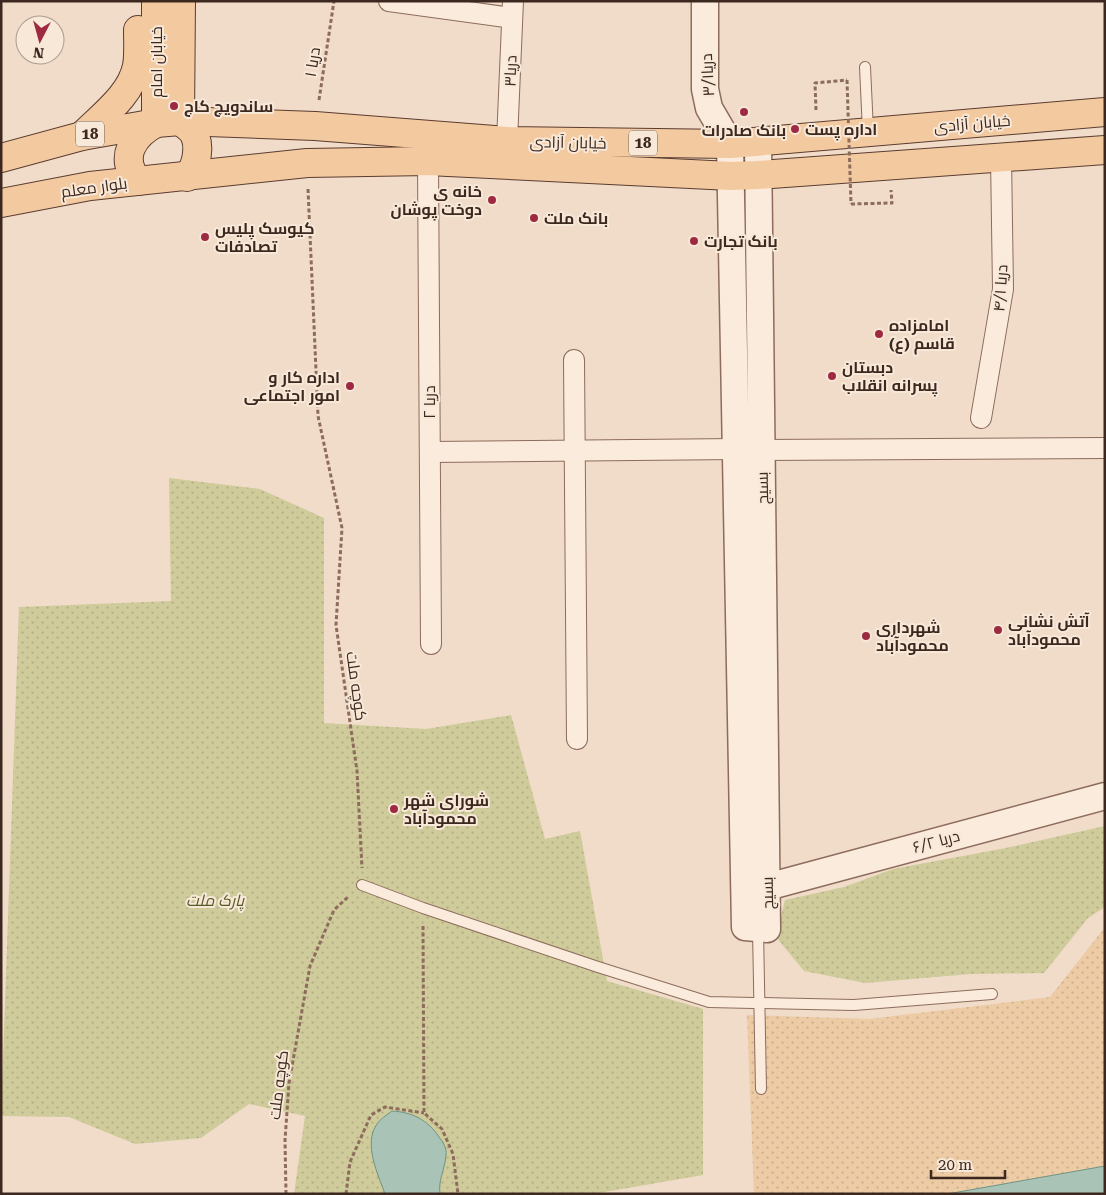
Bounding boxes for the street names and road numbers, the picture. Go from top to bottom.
street label: خیابان امام [147,26,168,98]
street label: دریا ۱ [301,46,324,78]
street label: دریا۳/۱ [697,53,718,97]
street label: دریا۳ [500,55,521,87]
street label: خیابان آزادی [933,111,1011,137]
road number: 18 [76,122,104,146]
road number: 18 [629,130,657,156]
street label: خیابان آزادی [529,132,607,154]
street label: بلوار معلم [60,173,129,204]
street label: دریا ۴/۱ [989,264,1012,312]
street label: دریا ۲ [420,385,439,419]
street label: بسیج [753,471,774,505]
street label: کوچه ملت [340,650,371,722]
street label: دریا ۶/۲ [911,826,962,857]
street label: بسیج [758,876,779,910]
street label: کوچه ملت [265,1049,294,1121]

